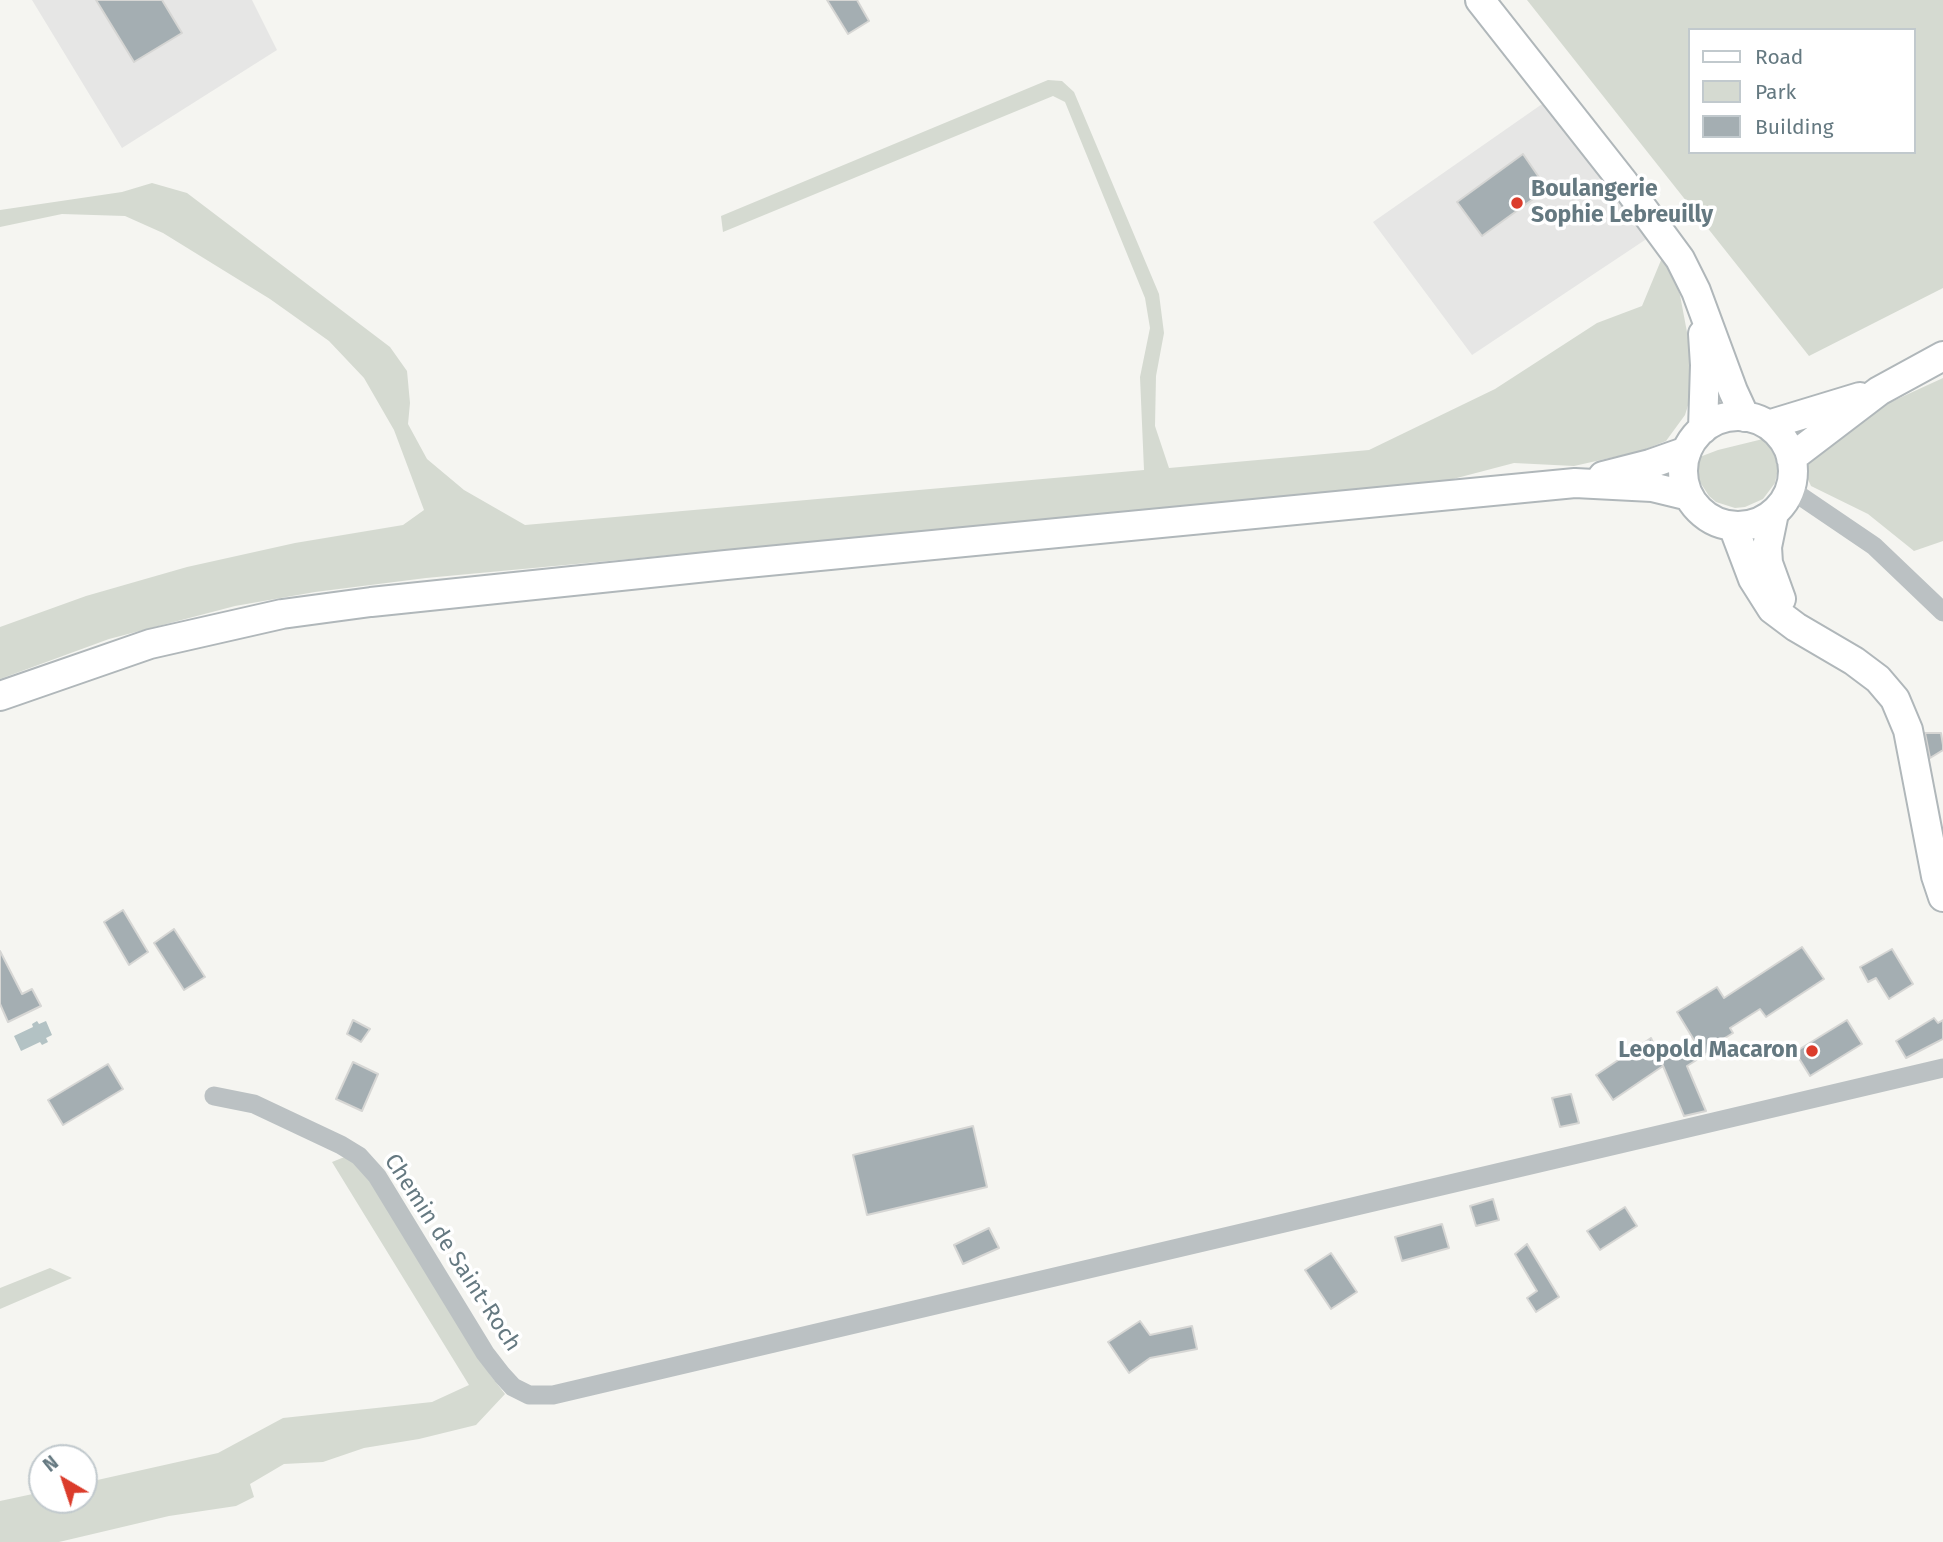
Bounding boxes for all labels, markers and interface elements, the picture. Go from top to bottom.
legend [1688,28,1915,154]
text: Road [1755,44,1803,70]
text: Park [1755,79,1796,105]
text: Building [1755,114,1834,140]
place label: Boulangerie Sophie Lebreuilly [1531,176,1713,230]
marker: Boulangerie Sophie Lebreuilly [1509,195,1525,211]
place label: Leopold Macaron [1618,1037,1798,1065]
marker: Leopold Macaron [1804,1043,1820,1059]
street label: Chemin de Saint-Roch [378,1149,526,1357]
north arrow [28,1444,98,1514]
text: N [39,1451,63,1477]

